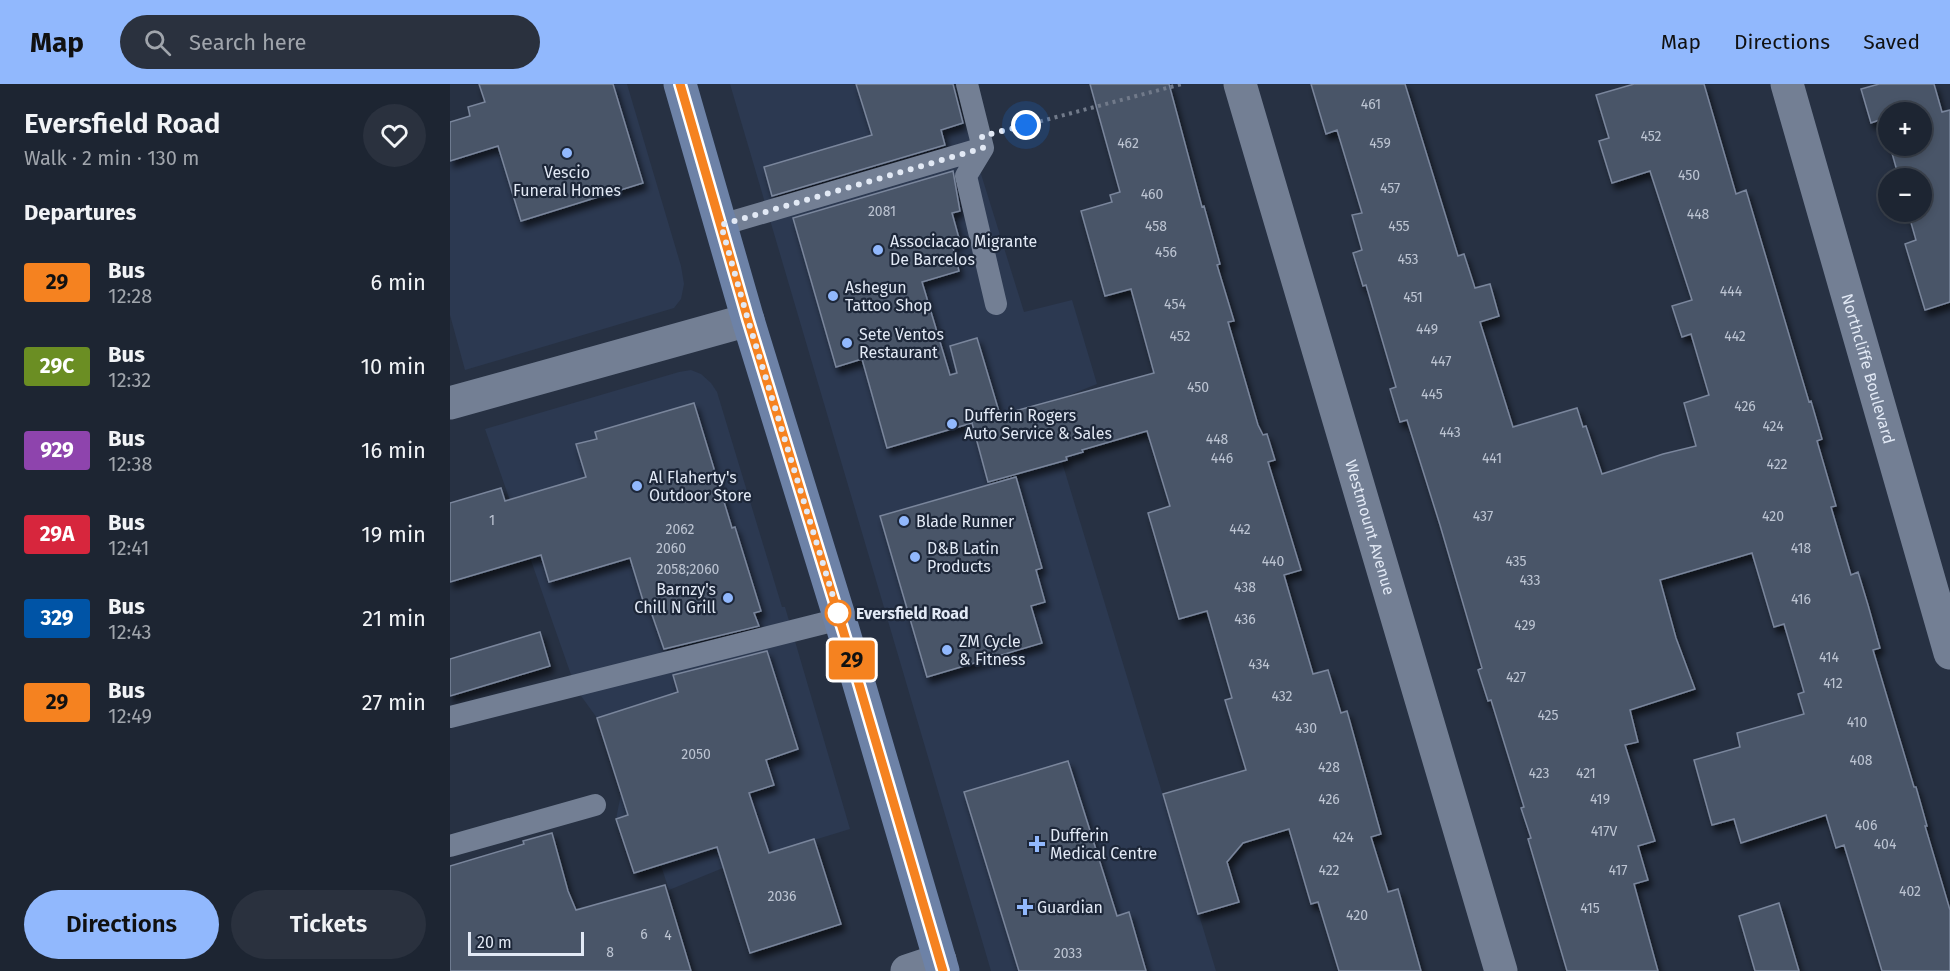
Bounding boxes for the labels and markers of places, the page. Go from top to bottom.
marker: Vescio Funeral Homes [560,146,574,160]
place label: Vescio Funeral Homes [513,163,621,200]
place label: Associacao Migrante De Barcelos [890,232,1037,269]
marker: Associacao Migrante De Barcelos [871,243,885,257]
place label: Ashegun Tattoo Shop [845,278,932,315]
marker: Ashegun Tattoo Shop [826,289,840,303]
place label: Sete Ventos Restaurant [859,325,944,362]
marker: Sete Ventos Restaurant [840,336,854,350]
place label: Dufferin Rogers Auto Service & Sales [964,406,1112,443]
marker: Dufferin Rogers Auto Service & Sales [945,417,959,431]
place label: Al Flaherty's Outdoor Store [649,468,752,505]
marker: Al Flaherty's Outdoor Store [630,479,644,493]
place label: Blade Runner [916,512,1015,531]
marker: Blade Runner [897,514,911,528]
place label: D&B Latin Products [927,539,999,576]
marker: D&B Latin Products [908,550,922,564]
place label: Barnzy's Chill N Grill [634,580,716,617]
marker: Barnzy's Chill N Grill [721,591,735,605]
marker: Eversfield Road [825,600,851,626]
place label: Eversfield Road [856,604,969,623]
place label: ZM Cycle & Fitness [959,632,1025,669]
marker: ZM Cycle & Fitness [940,643,954,657]
place label: Dufferin Medical Centre [1050,826,1157,863]
marker: Dufferin Medical Centre [1028,835,1046,853]
place label: Guardian [1037,898,1103,917]
marker: Guardian [1018,900,1032,914]

